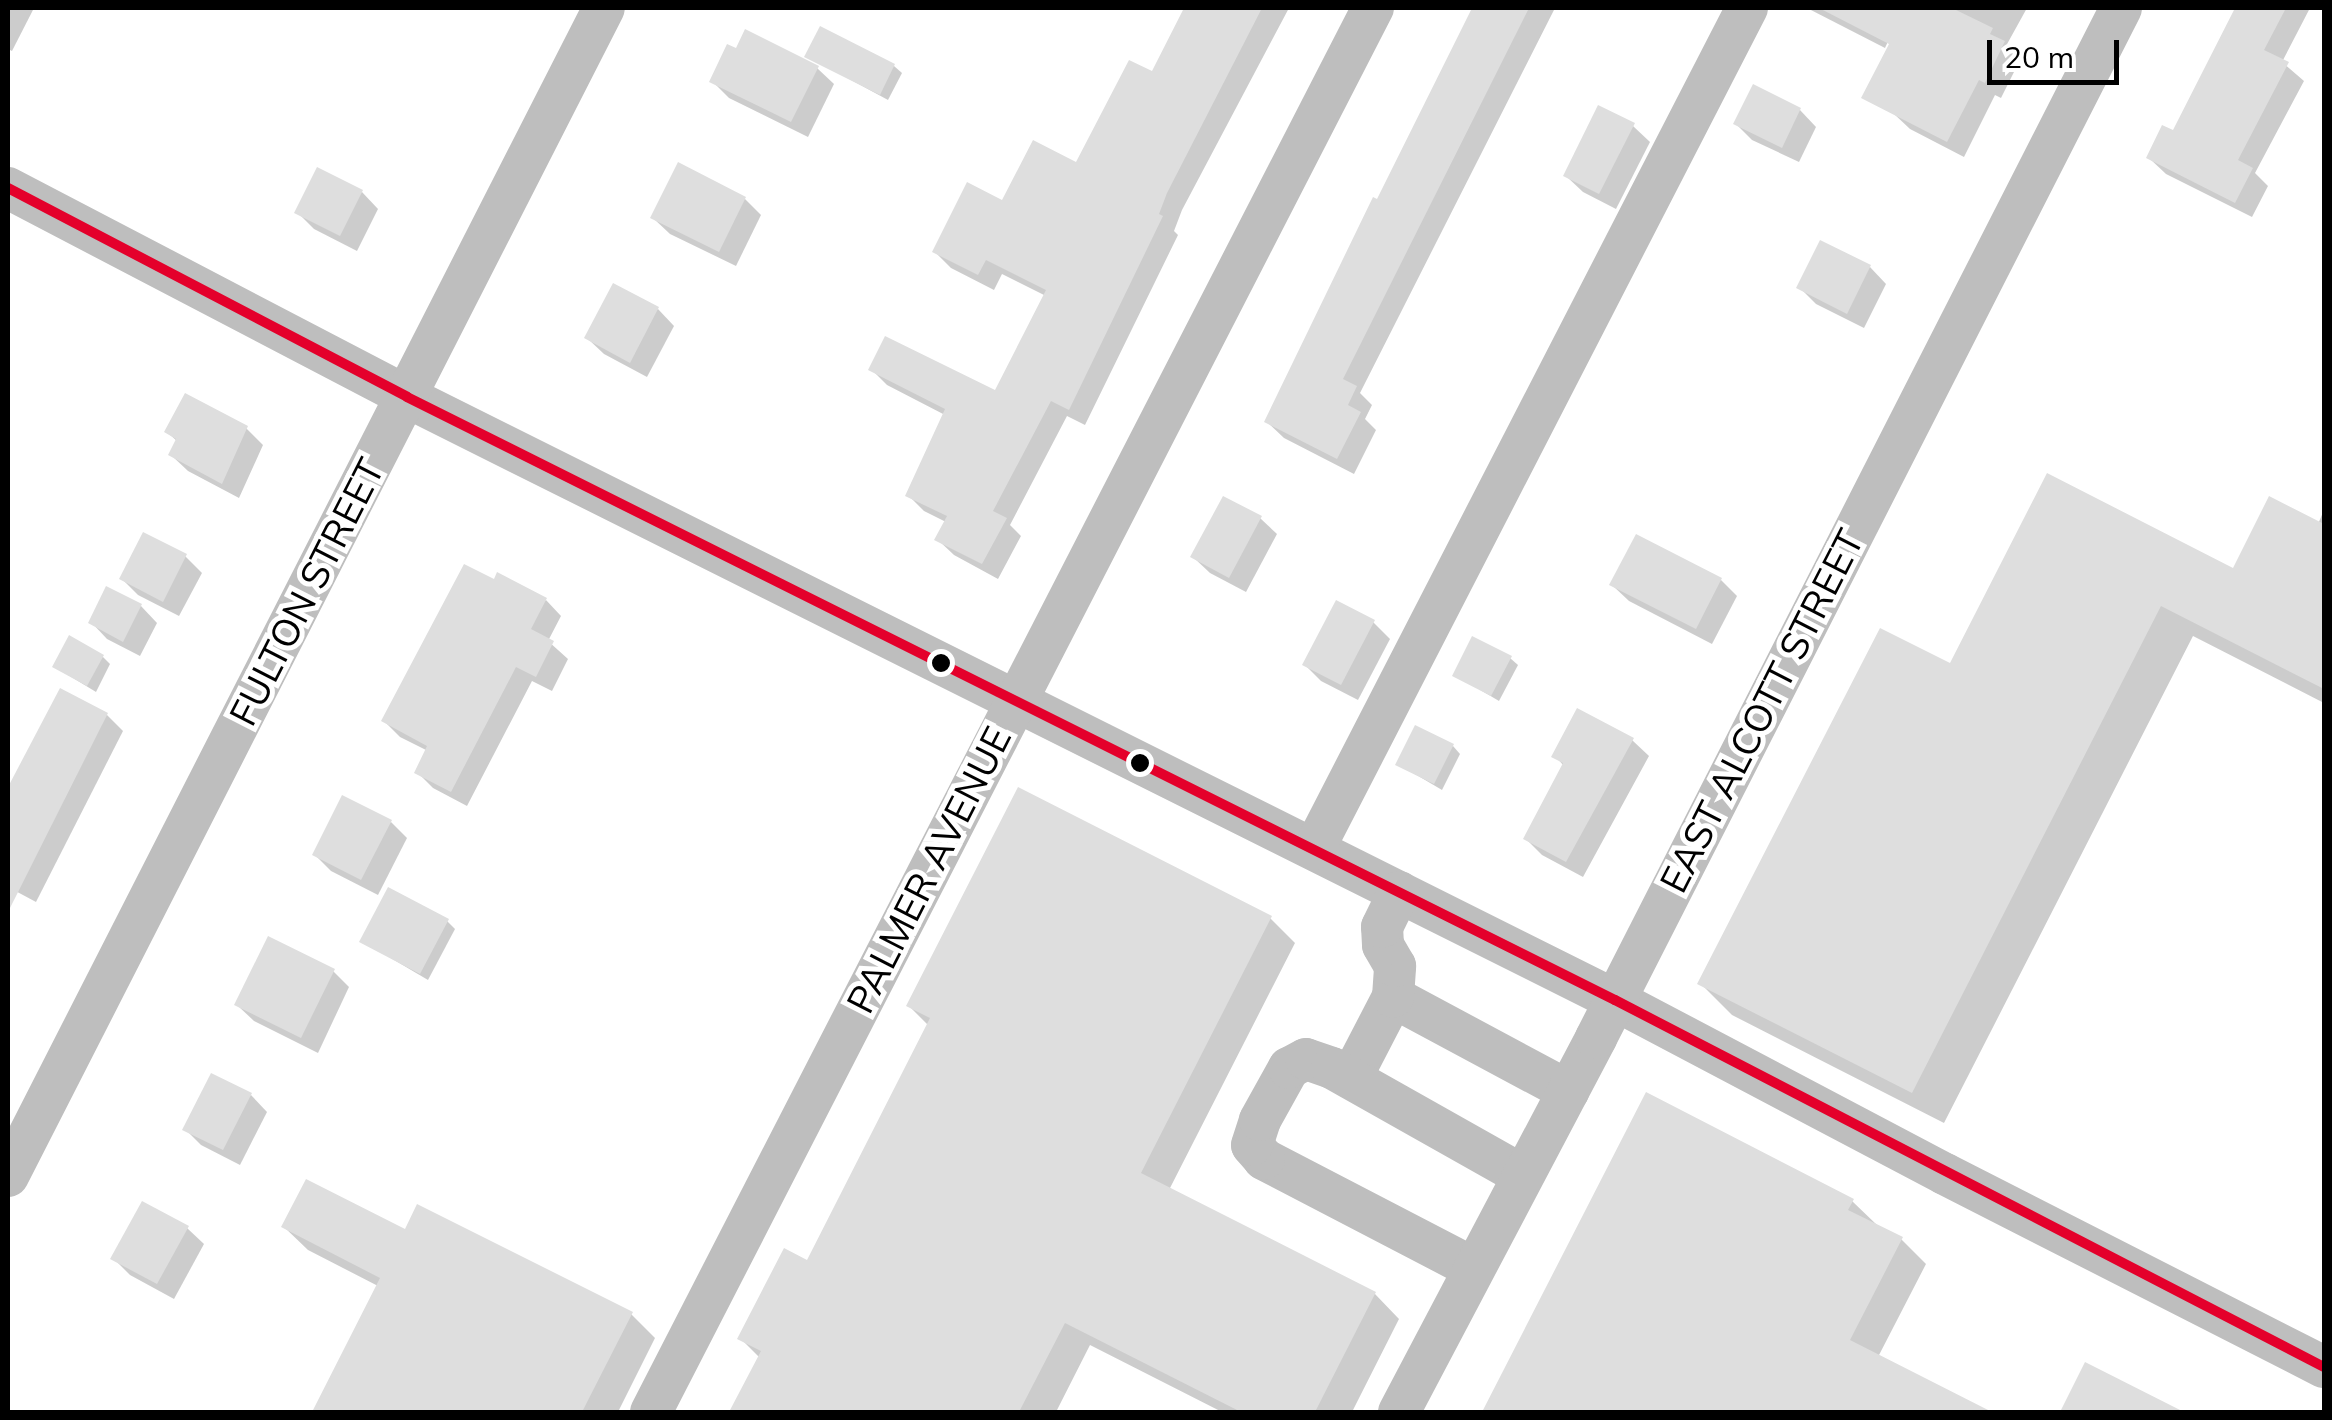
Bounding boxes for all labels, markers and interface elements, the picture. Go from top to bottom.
scale bar [1992,20,2124,82]
text: 20 m [2004,38,2074,76]
street label: FULTON STREET [220,451,394,733]
street label: EAST ALCOTT STREET [1651,522,1873,900]
unlabelled marker [931,653,951,673]
street label: PALMER AVENUE [837,719,1021,1021]
unlabelled marker [1130,753,1150,773]

